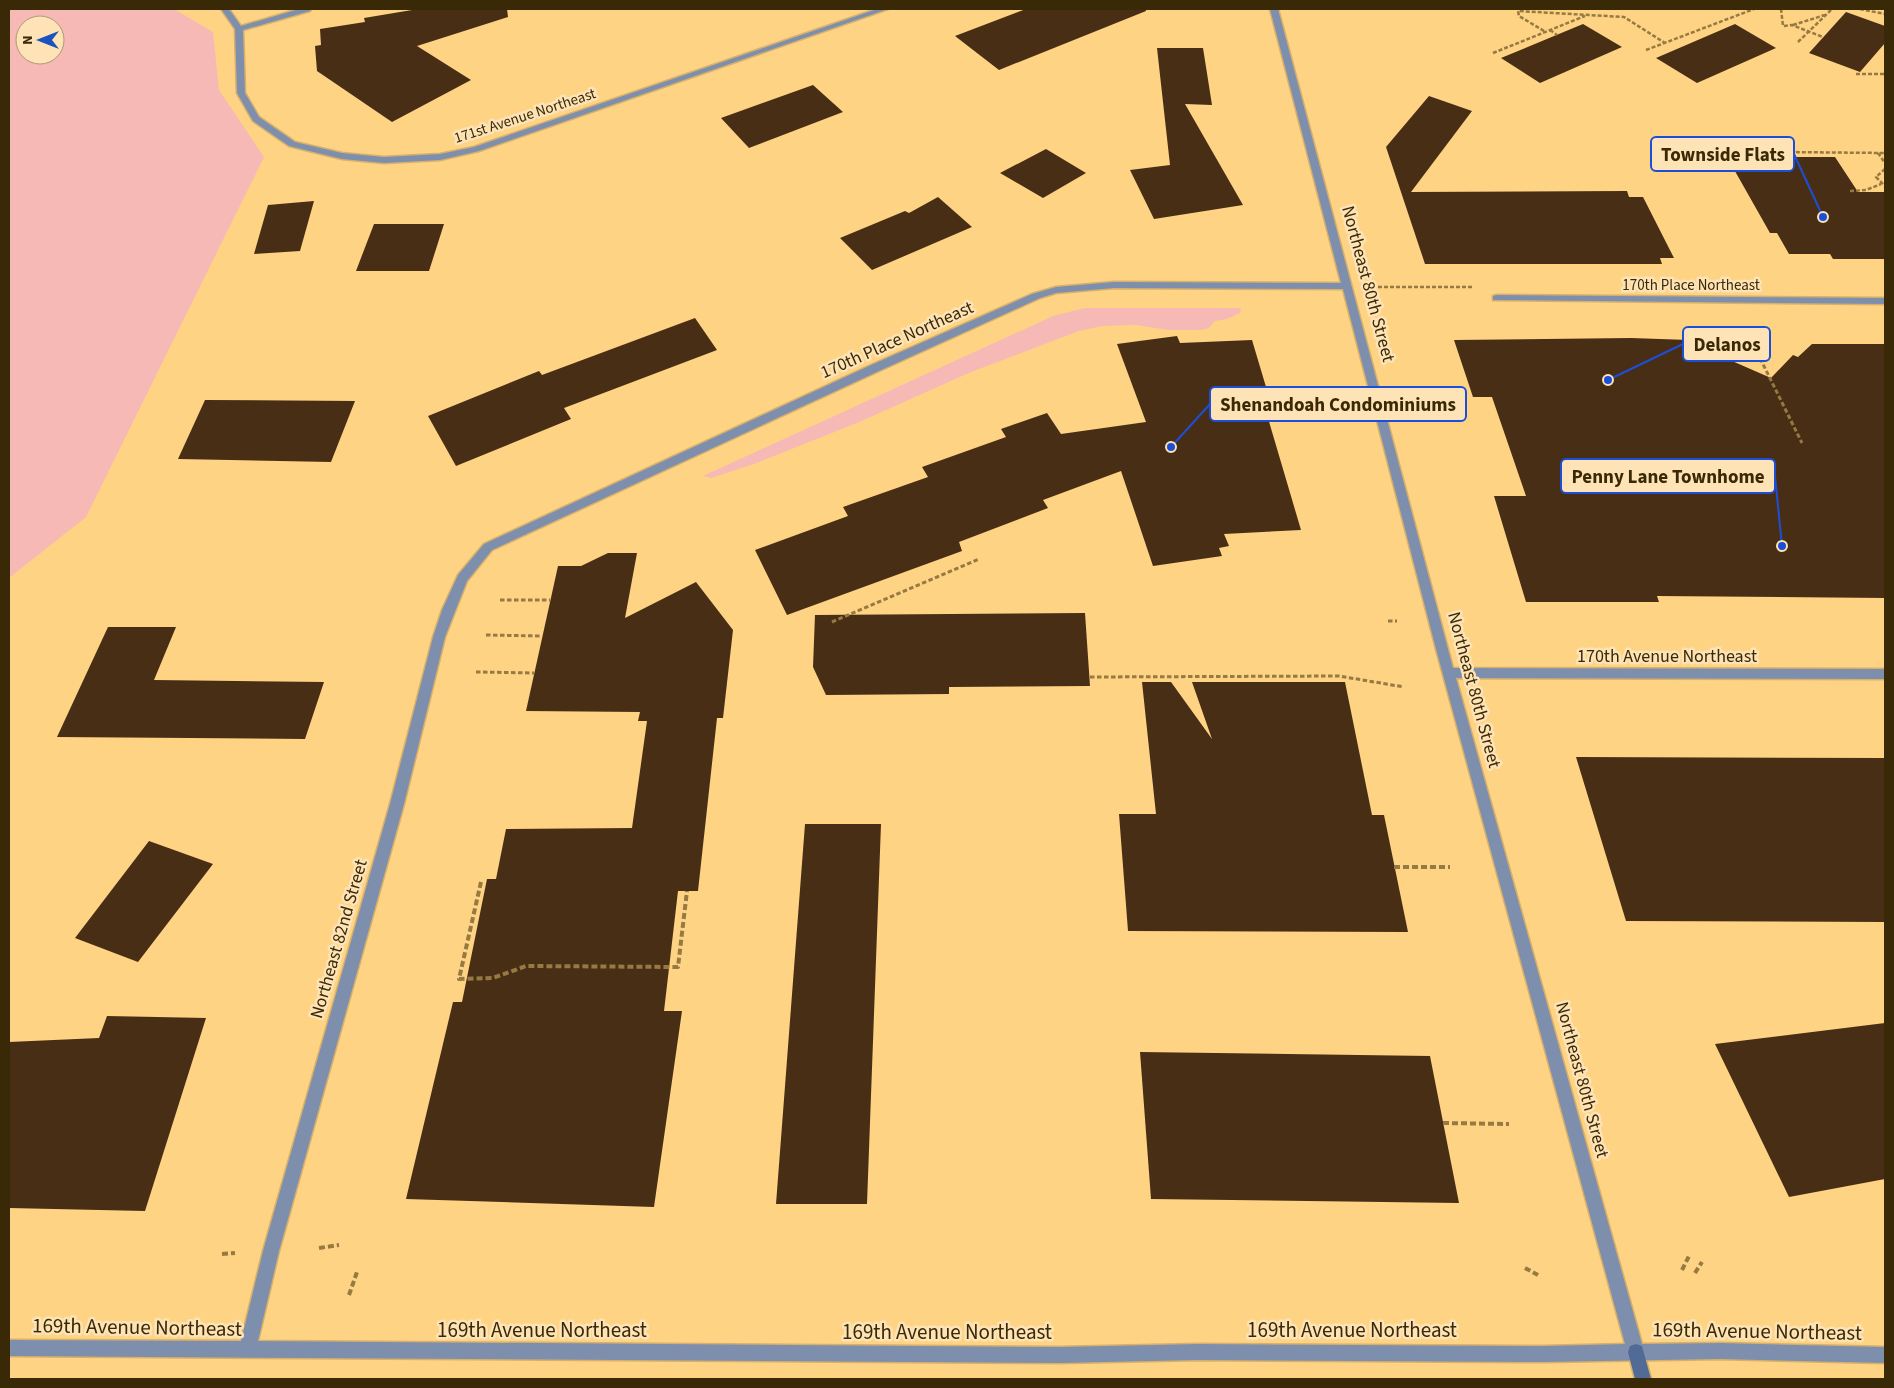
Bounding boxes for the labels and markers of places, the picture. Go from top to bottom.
callout: Townside Flats [1651,137,1794,171]
callout: Delanos [1683,327,1770,361]
callout: Shenandoah Condominiums [1210,387,1466,421]
callout: Penny Lane Townhome [1561,459,1775,493]

